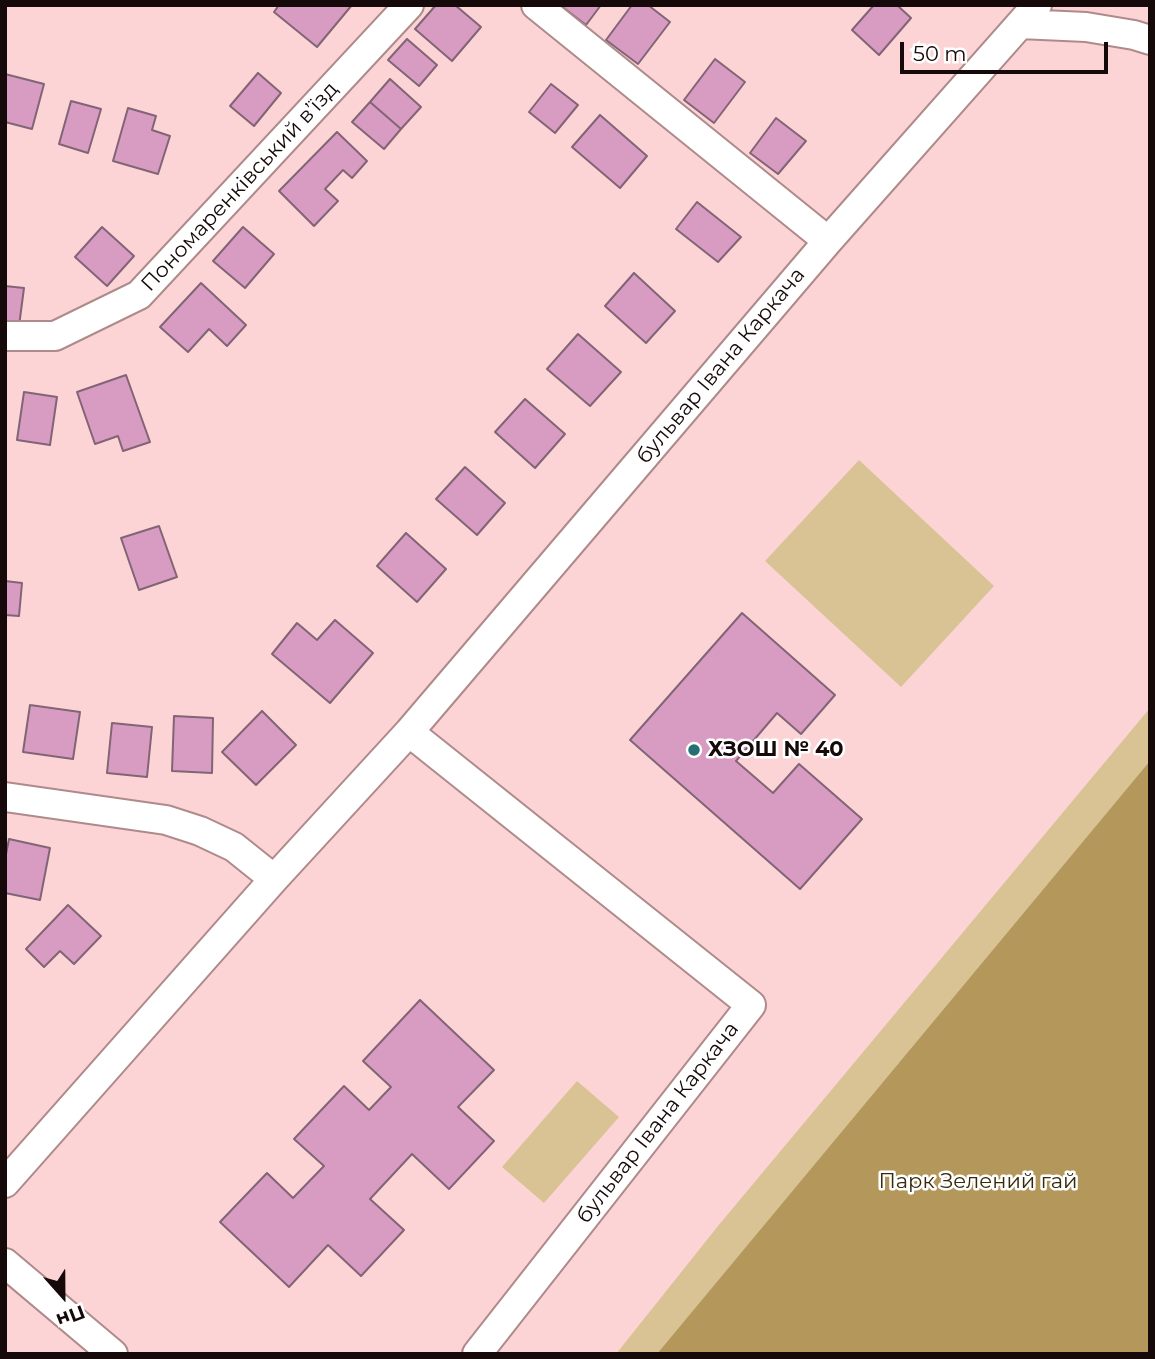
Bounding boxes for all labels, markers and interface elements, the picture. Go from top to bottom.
scale bar [903,28,1111,72]
text: 50 m [913,41,967,66]
street label: Пономаренківський в’їзд [136,77,344,297]
street label: бульвар Івана Каркача [632,263,810,469]
place label: ХЗОШ № 40 [708,737,844,763]
marker: ХЗОШ № 40 [686,742,702,758]
street label: бульвар Івана Каркача [572,1017,744,1229]
park label: Парк Зелений гай [879,1169,1077,1195]
north arrow [28,1261,98,1331]
text: Пн [53,1300,88,1332]

